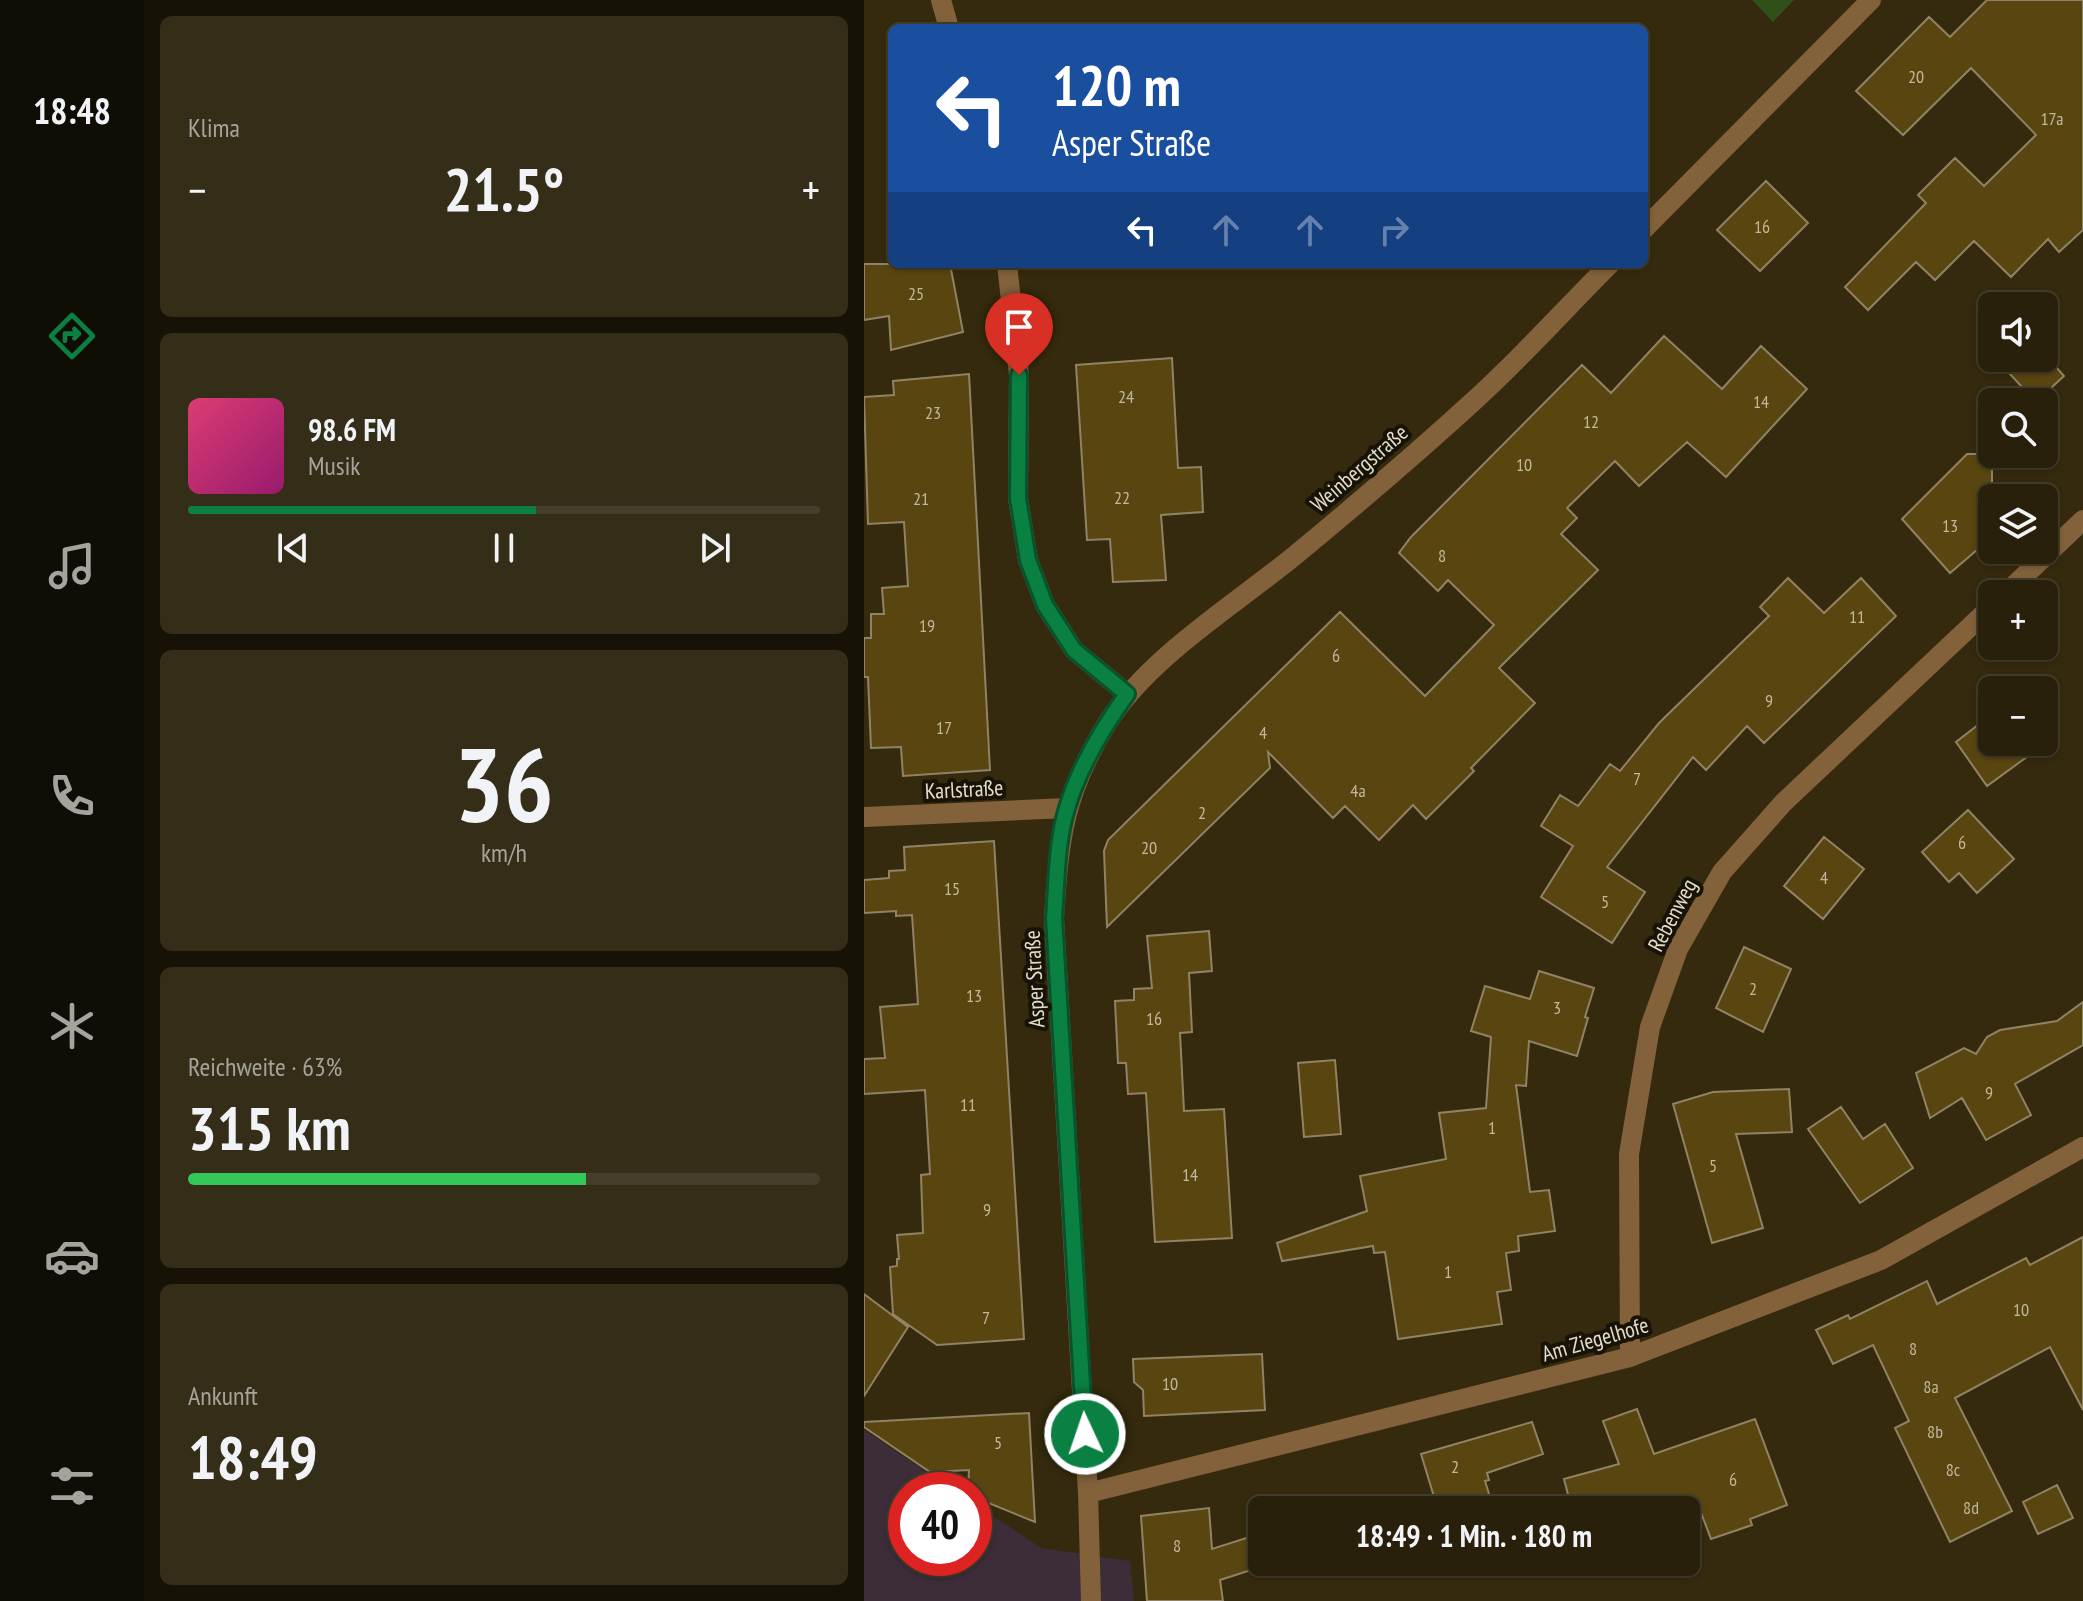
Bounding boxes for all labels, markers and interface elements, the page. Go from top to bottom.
text: 120 m [1052,49,1181,121]
icon: left [920,56,1024,160]
house number: 20 [1908,65,1924,88]
text: 18:48 [33,87,111,134]
house number: 17a [2040,107,2064,130]
text: Klima [188,111,240,144]
text: Asper Straße [1052,119,1211,166]
text: 21.5° [444,150,564,228]
text: − [188,161,206,218]
text: + [802,161,820,218]
icon: left [1120,208,1164,252]
icon: ahead [1204,208,1248,252]
icon: ahead [1288,208,1332,252]
icon: right [1372,208,1416,252]
house number: 16 [1754,215,1770,238]
house number: 25 [908,282,924,305]
map controls [1978,292,2058,756]
button: sound [1978,292,2058,372]
pin [985,293,1053,375]
icon: arrive [997,305,1041,349]
icon: directions [44,308,100,364]
house number: 24 [1118,385,1134,408]
button: search [1978,388,2058,468]
house number: 14 [1753,390,1769,413]
house number: 23 [925,401,941,424]
text: 98.6 FM [308,410,396,449]
house number: 12 [1583,410,1599,433]
street label: Weinbergstraße [1305,418,1413,518]
text: Musik [308,449,360,482]
house number: 10 [1516,453,1532,476]
button: layers [1978,484,2058,564]
house number: 22 [1114,486,1130,509]
house number: 21 [913,487,929,510]
house number: 13 [1942,514,1958,537]
icon: previous [271,526,315,570]
icon: pause [482,526,526,570]
icon: next [693,526,737,570]
icon: music [44,538,100,594]
house number: 8 [1438,544,1446,567]
button: + [1978,580,2058,660]
house number: 11 [1849,605,1865,628]
house number: 19 [919,614,935,637]
house number: 6 [1332,644,1340,667]
button: − [1978,676,2058,756]
house number: 9 [1765,689,1773,712]
text: 36 [454,716,554,851]
house number: 17 [936,716,952,739]
house number: 4 [1259,721,1267,744]
house number: 7 [1633,767,1641,790]
icon: phone [44,768,100,824]
street label: Karlstraße [924,773,1004,805]
house number: 4a [1350,779,1366,802]
house number: 2 [1198,801,1206,824]
house number: 6 [1958,831,1966,854]
text: km/h [481,836,527,869]
house number: 20 [1141,836,1157,859]
house number: 4 [1820,866,1828,889]
street label: Rebenweg [1641,874,1703,956]
house number: 15 [944,877,960,900]
house number: 5 [1601,890,1609,913]
street label: Asper Straße [1017,930,1051,1028]
house number: 2 [1749,977,1757,1000]
house number: 13 [966,984,982,1007]
house number: 3 [1553,996,1561,1019]
icon: climate [44,998,100,1054]
house number: 16 [1146,1007,1162,1030]
text: Reichweite · 63% [188,1050,342,1083]
house number: 9 [1985,1081,1993,1104]
text: 315 km [188,1089,351,1167]
house number: 11 [960,1093,976,1116]
house number: 1 [1488,1116,1496,1139]
house number: 5 [1709,1154,1717,1177]
house number: 14 [1182,1163,1198,1186]
house number: 9 [983,1198,991,1221]
icon: car [44,1228,100,1284]
house number: 1 [1444,1260,1452,1283]
house number: 10 [2013,1298,2029,1321]
house number: 7 [982,1306,990,1329]
street label: Am Ziegelhofe [1538,1310,1652,1368]
house number: 8 [1909,1337,1917,1360]
house number: 10 [1162,1372,1178,1395]
house number: 8a [1923,1375,1939,1398]
text: Ankunft [188,1379,258,1412]
position arrow [1043,1392,1127,1476]
text: 18:49 [188,1418,318,1496]
house number: 8b [1927,1420,1943,1443]
house number: 5 [994,1431,1002,1454]
house number: 2 [1451,1455,1459,1478]
icon: filters [44,1458,100,1514]
house number: 8c [1946,1458,1961,1481]
house number: 6 [1729,1468,1737,1491]
speed limit sign: 40 [888,1472,992,1576]
house number: 8d [1963,1496,1979,1519]
text: 18:49 · 1 Min. · 180 m [1356,1516,1592,1555]
house number: 8 [1173,1534,1181,1557]

